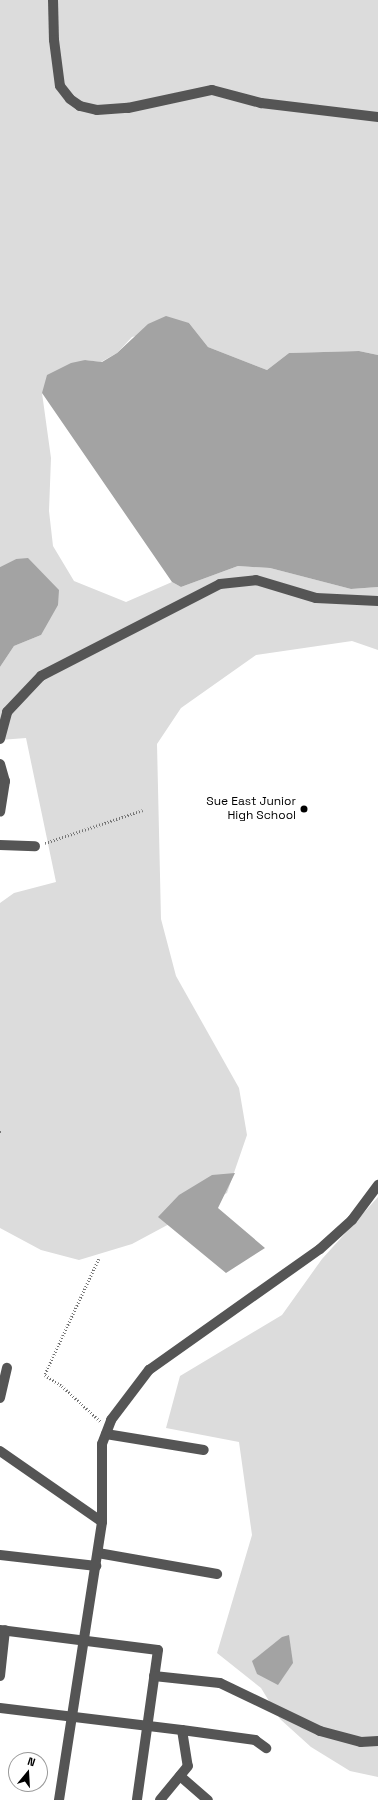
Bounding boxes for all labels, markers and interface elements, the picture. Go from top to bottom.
place label: Sue East Junior High School [206,795,296,823]
marker: Sue East Junior High School [299,804,309,814]
north arrow [8,1752,48,1792]
text: N [26,1754,37,1769]

